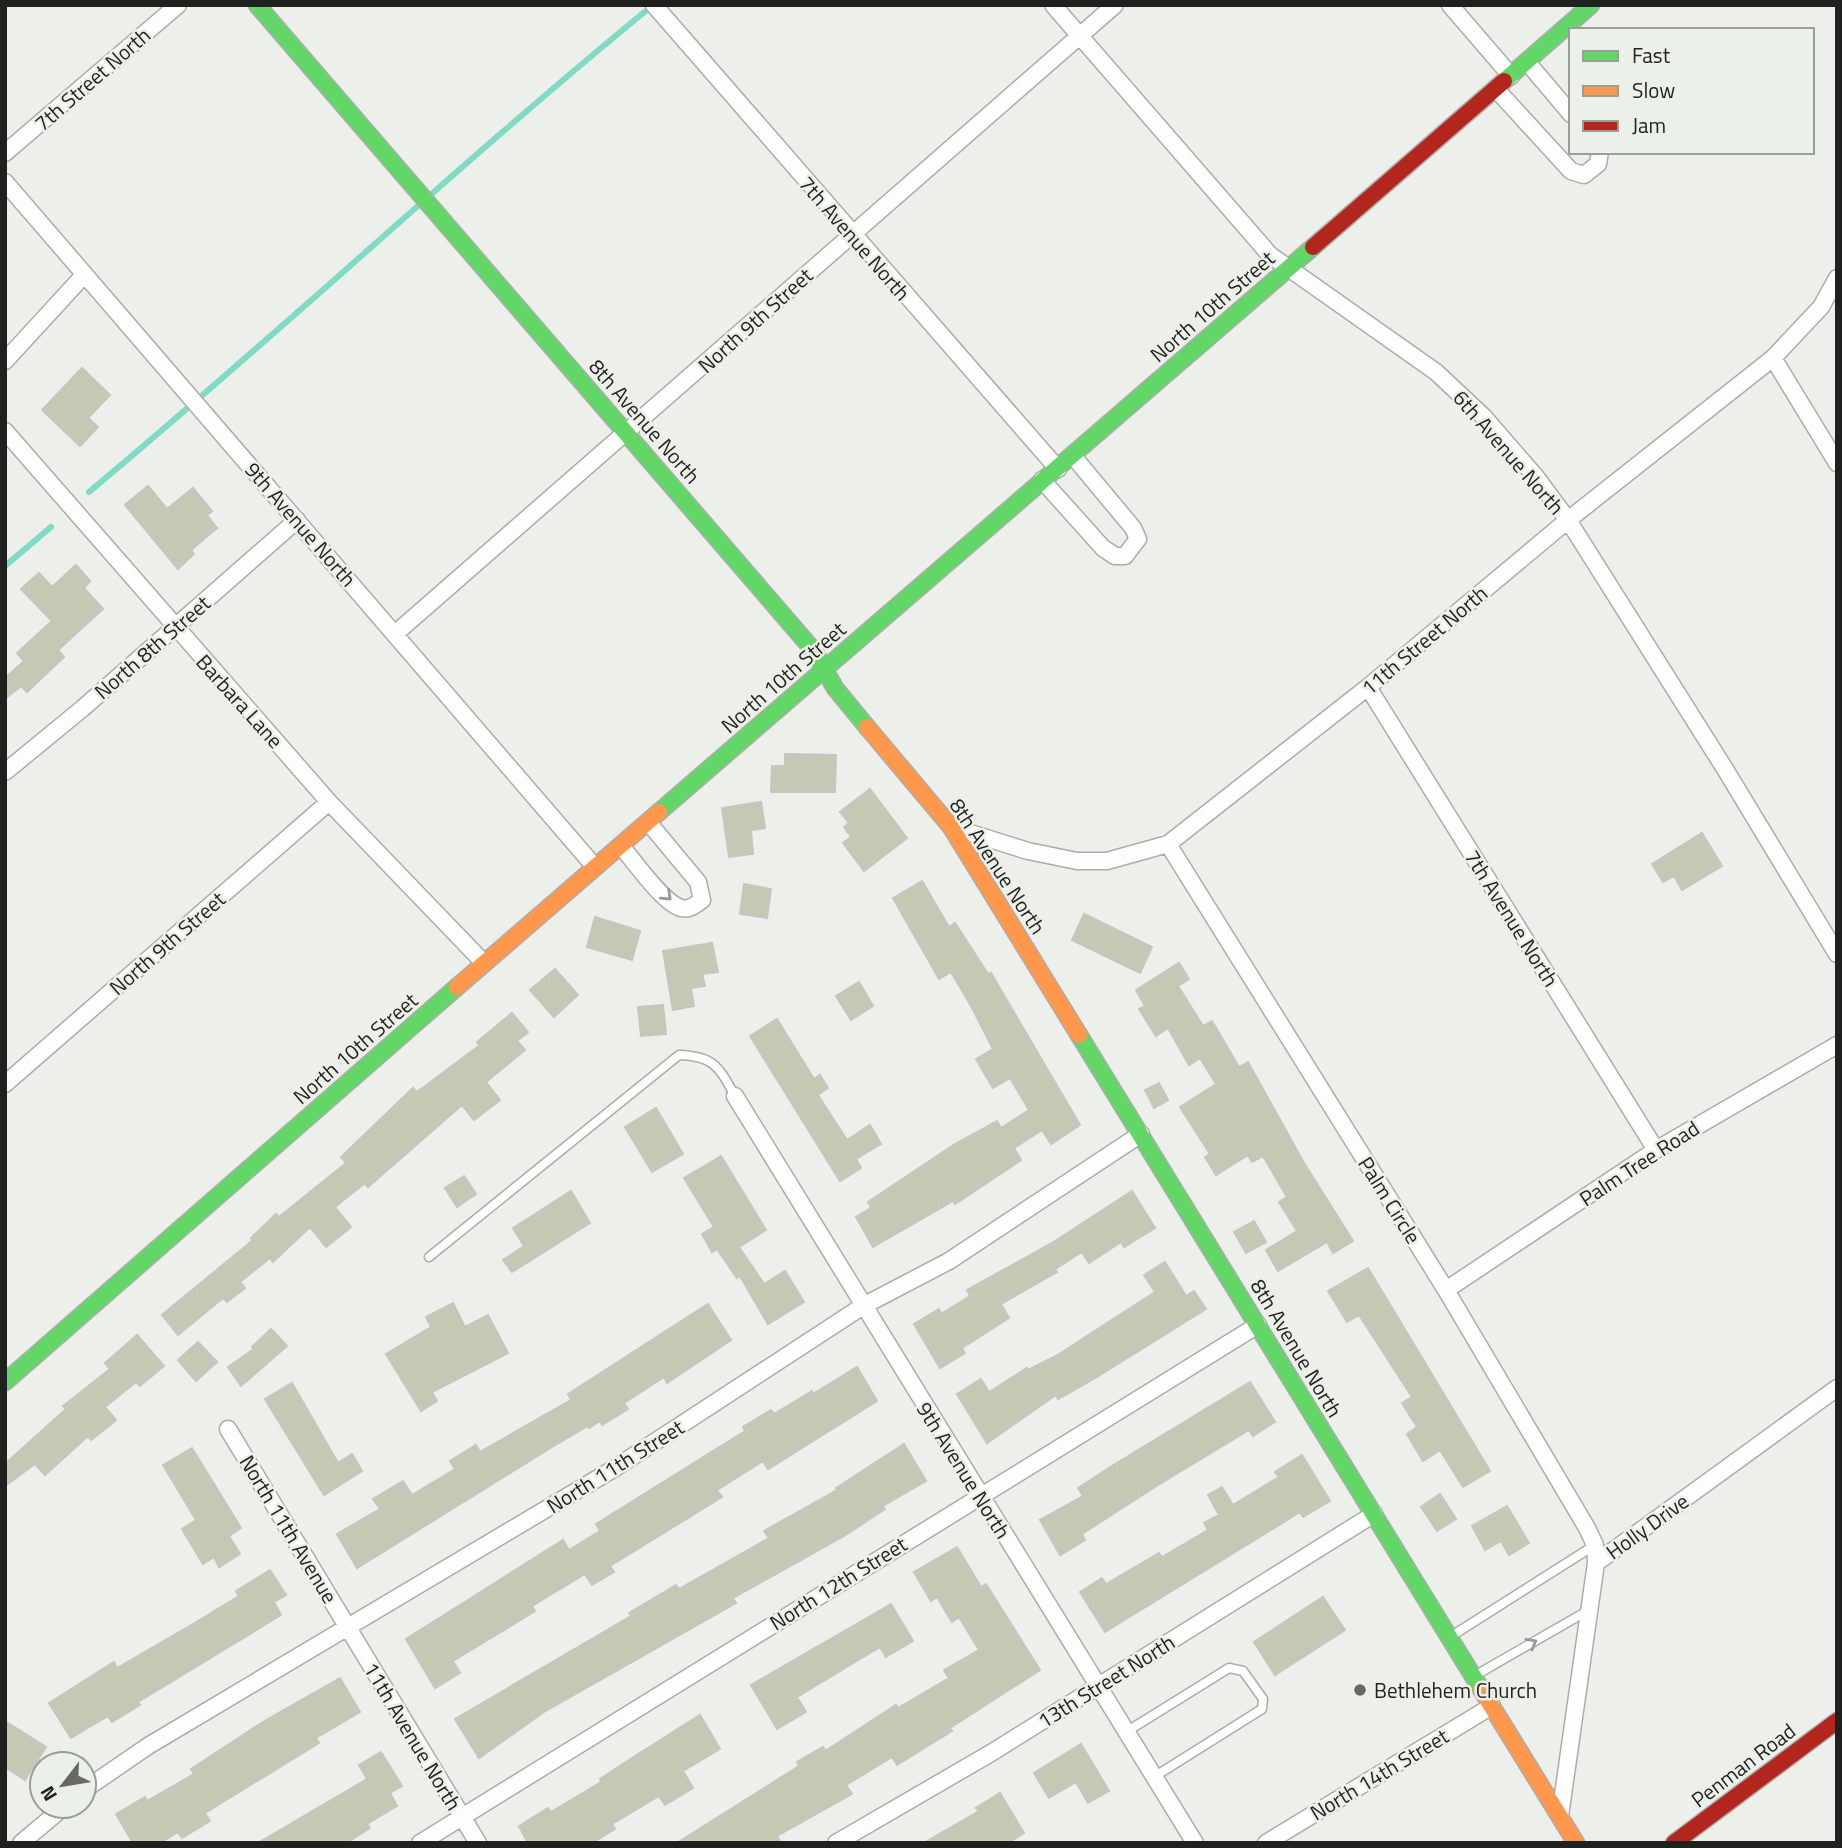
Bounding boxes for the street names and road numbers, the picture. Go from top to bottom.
street label: 7th Street North [27,19,157,139]
street label: 7th Avenue North [792,168,918,308]
street label: North 10th Street [1142,242,1282,369]
street label: North 9th Street [690,259,820,380]
street label: 8th Avenue North [582,351,708,491]
street label: 6th Avenue North [1446,382,1572,522]
street label: 9th Avenue North [238,454,364,594]
street label: 11th Street North [1354,577,1494,703]
street label: North 8th Street [87,587,218,707]
street label: North 10th Street [713,613,853,740]
street label: Barbara Lane [189,647,291,755]
street label: 8th Avenue North [942,792,1054,940]
street label: 7th Avenue North [1457,843,1567,993]
street label: North 9th Street [102,883,233,1003]
street label: North 10th Street [285,984,425,1111]
street label: Palm Tree Road [1573,1112,1705,1214]
street label: Palm Circle [1351,1150,1429,1250]
street label: 8th Avenue North [1243,1273,1351,1423]
street label: 9th Avenue North [909,1395,1019,1545]
street label: North 11th Street [540,1411,690,1521]
street label: North 11th Avenue [232,1449,346,1609]
street label: Holly Drive [1599,1485,1695,1567]
street label: North 12th Street [763,1528,913,1638]
street label: 13th Street North [1031,1626,1181,1736]
street label: 11th Avenue North [356,1656,470,1816]
street label: Penman Road [1684,1715,1802,1815]
street label: North 14th Street [1304,1720,1455,1828]

